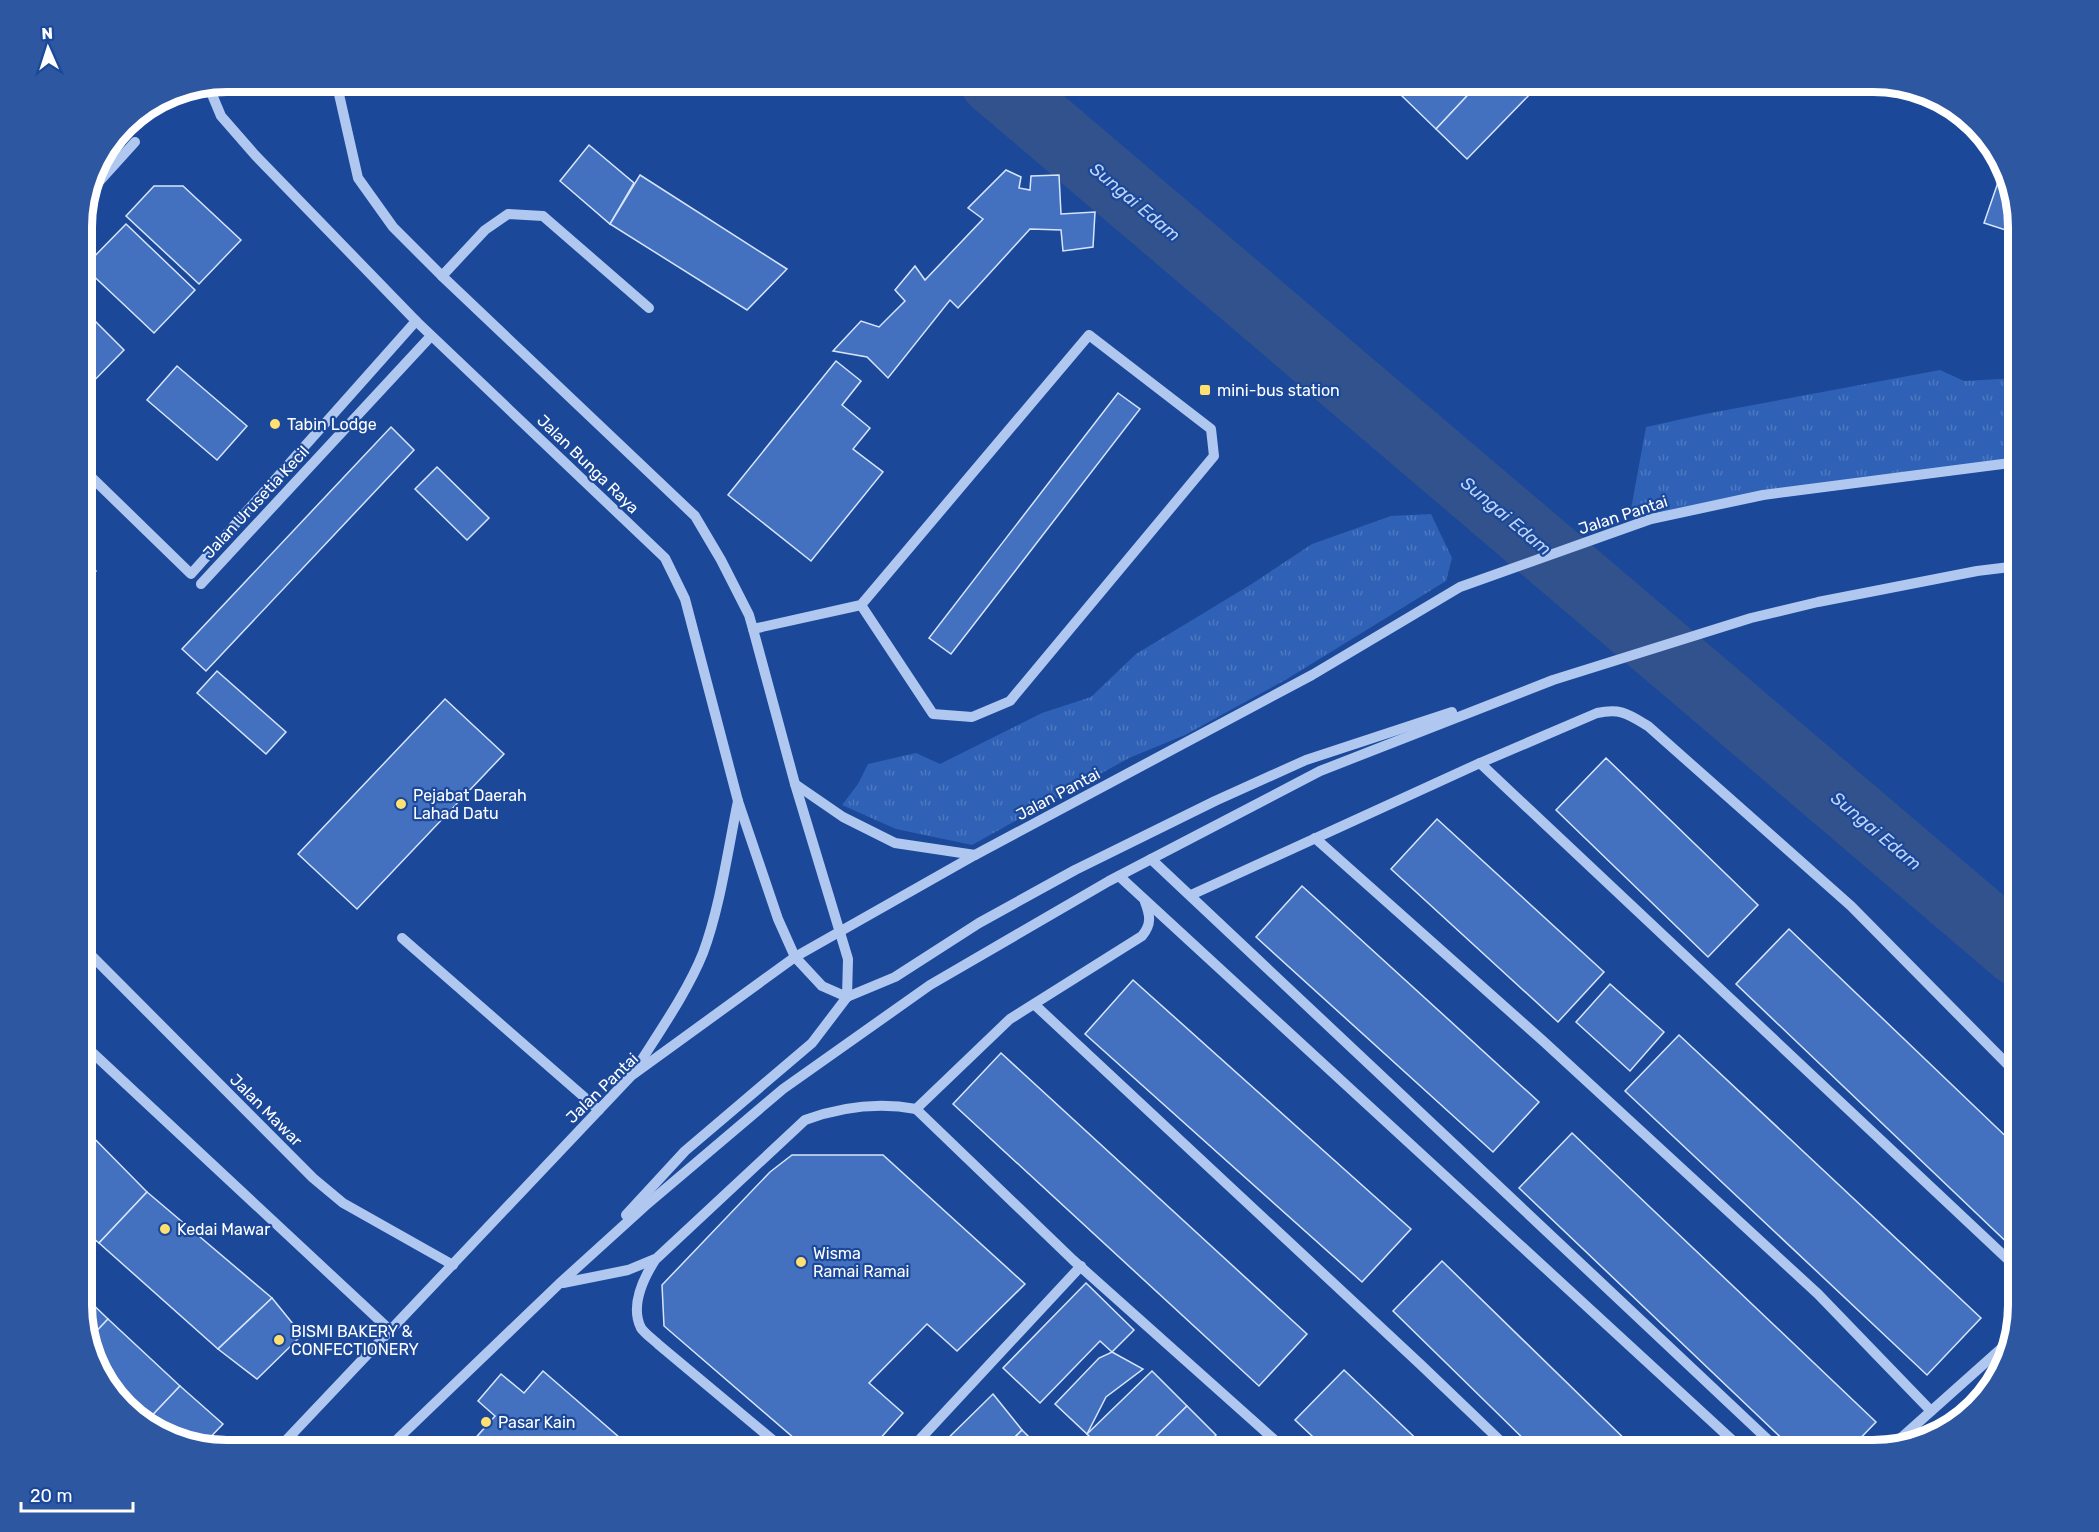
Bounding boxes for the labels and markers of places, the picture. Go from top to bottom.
place label: mini-bus station [1217,381,1340,400]
marker: mini-bus station [1198,383,1212,397]
place label: Tabin Lodge [287,415,377,434]
marker: Tabin Lodge [268,417,282,431]
place label: Pejabat Daerah Lahad Datu [413,786,527,823]
marker: Pejabat Daerah Lahad Datu [394,797,408,811]
place label: Kedai Mawar [177,1220,270,1239]
marker: Kedai Mawar [158,1222,172,1236]
place label: Wisma Ramai Ramai [813,1244,909,1281]
marker: Wisma Ramai Ramai [794,1255,808,1269]
place label: BISMI BAKERY & CONFECTIONERY [291,1322,419,1359]
marker: BISMI BAKERY & CONFECTIONERY [272,1333,286,1347]
place label: Pasar Kain [498,1413,575,1432]
marker: Pasar Kain [479,1415,493,1429]

